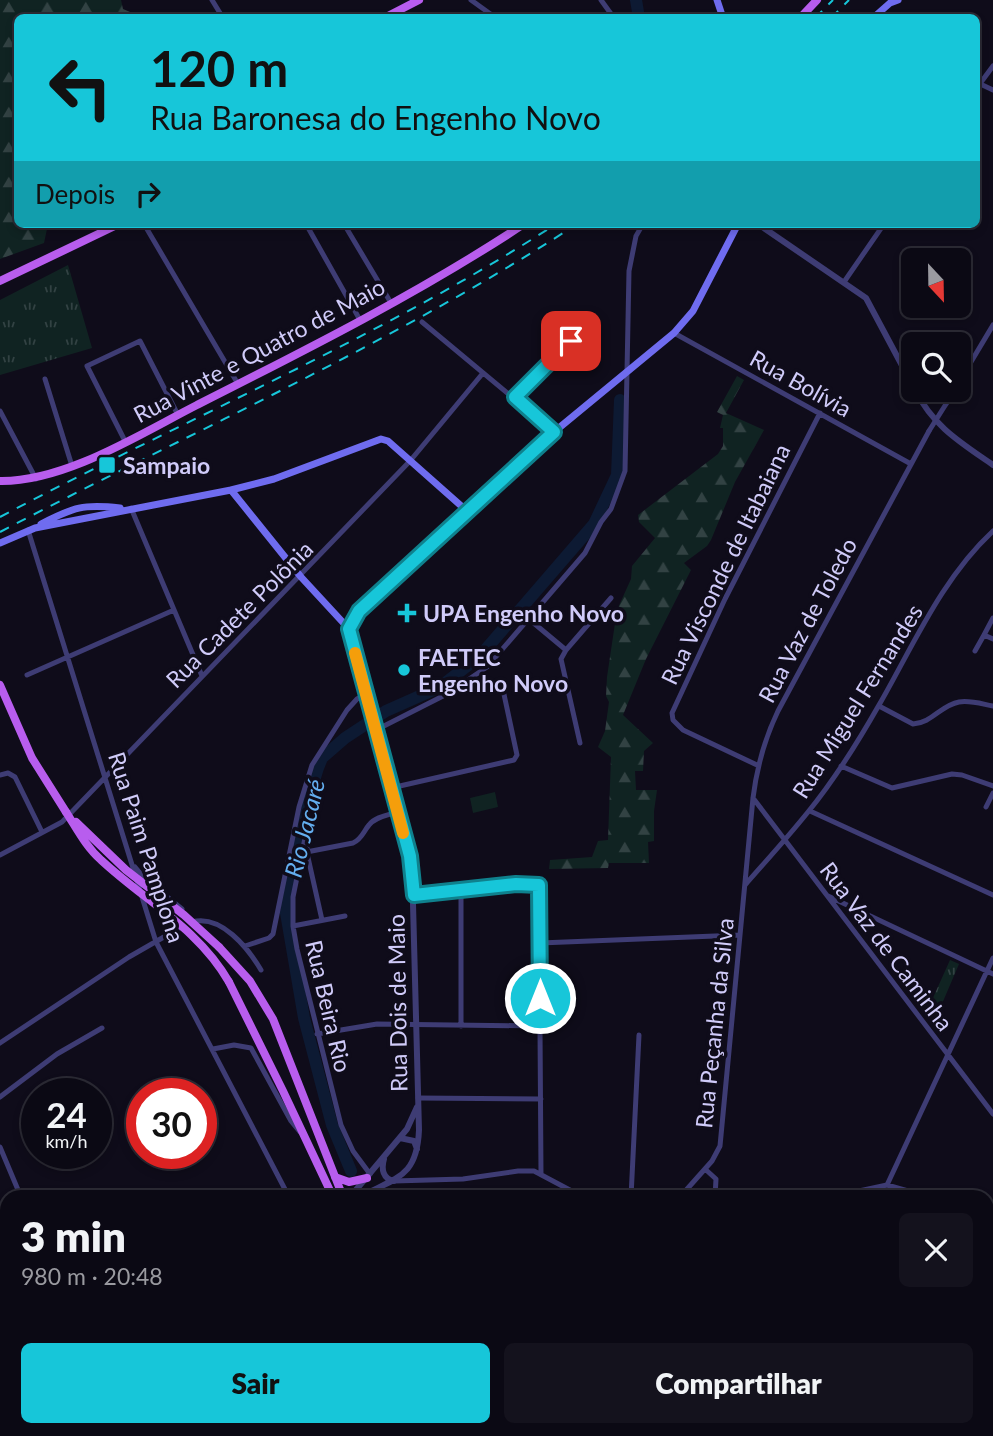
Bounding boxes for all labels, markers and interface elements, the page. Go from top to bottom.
text: 120 m [150,39,288,97]
icon: left [35,42,126,133]
text: Rua Baronesa do Engenho Novo [150,98,601,137]
icon: right [129,175,167,213]
text: Depois [35,178,115,210]
north arrow [901,248,971,318]
map controls [901,248,971,402]
street label: Rua Vinte e Quatro de Maio [129,272,389,428]
pin [541,311,601,371]
icon: arrive [552,322,590,360]
button: search [901,332,971,402]
street label: Rua Bolívia [745,344,857,422]
street label: Rua Visconde de Itabaiana [655,439,795,689]
place label: Sampaio [123,451,210,479]
marker: Sampaio [97,455,117,475]
street label: Rua Vaz de Toledo [752,533,862,707]
street label: Rua Cadete Polônia [160,535,318,693]
place label: UPA Engenho Novo [423,599,624,627]
street label: Rua Miguel Fernandes [786,599,928,803]
marker: UPA Engenho Novo [397,603,417,623]
place label: FAETEC Engenho Novo [418,643,568,697]
marker: FAETEC Engenho Novo [396,662,412,678]
street label: Rua Paim Pamplona [103,748,191,946]
water label: Rio Jacaré [278,776,330,880]
street label: Rua Vaz de Caminha [814,856,960,1036]
street label: Rua Dois de Maio [381,914,413,1092]
street label: Rua Peçanha da Silva [689,916,739,1130]
street label: Rua Beira Rio [300,937,358,1075]
position arrow [503,961,577,1035]
speed limit sign: 30 [126,1078,217,1169]
text: 24 [46,1093,87,1135]
text: km/h [45,1130,88,1152]
text: 3 min [21,1211,126,1261]
button: close [899,1213,973,1287]
text: 980 m · 20:48 [21,1262,163,1290]
button: Sair [21,1343,490,1423]
button: Compartilhar [504,1343,973,1423]

